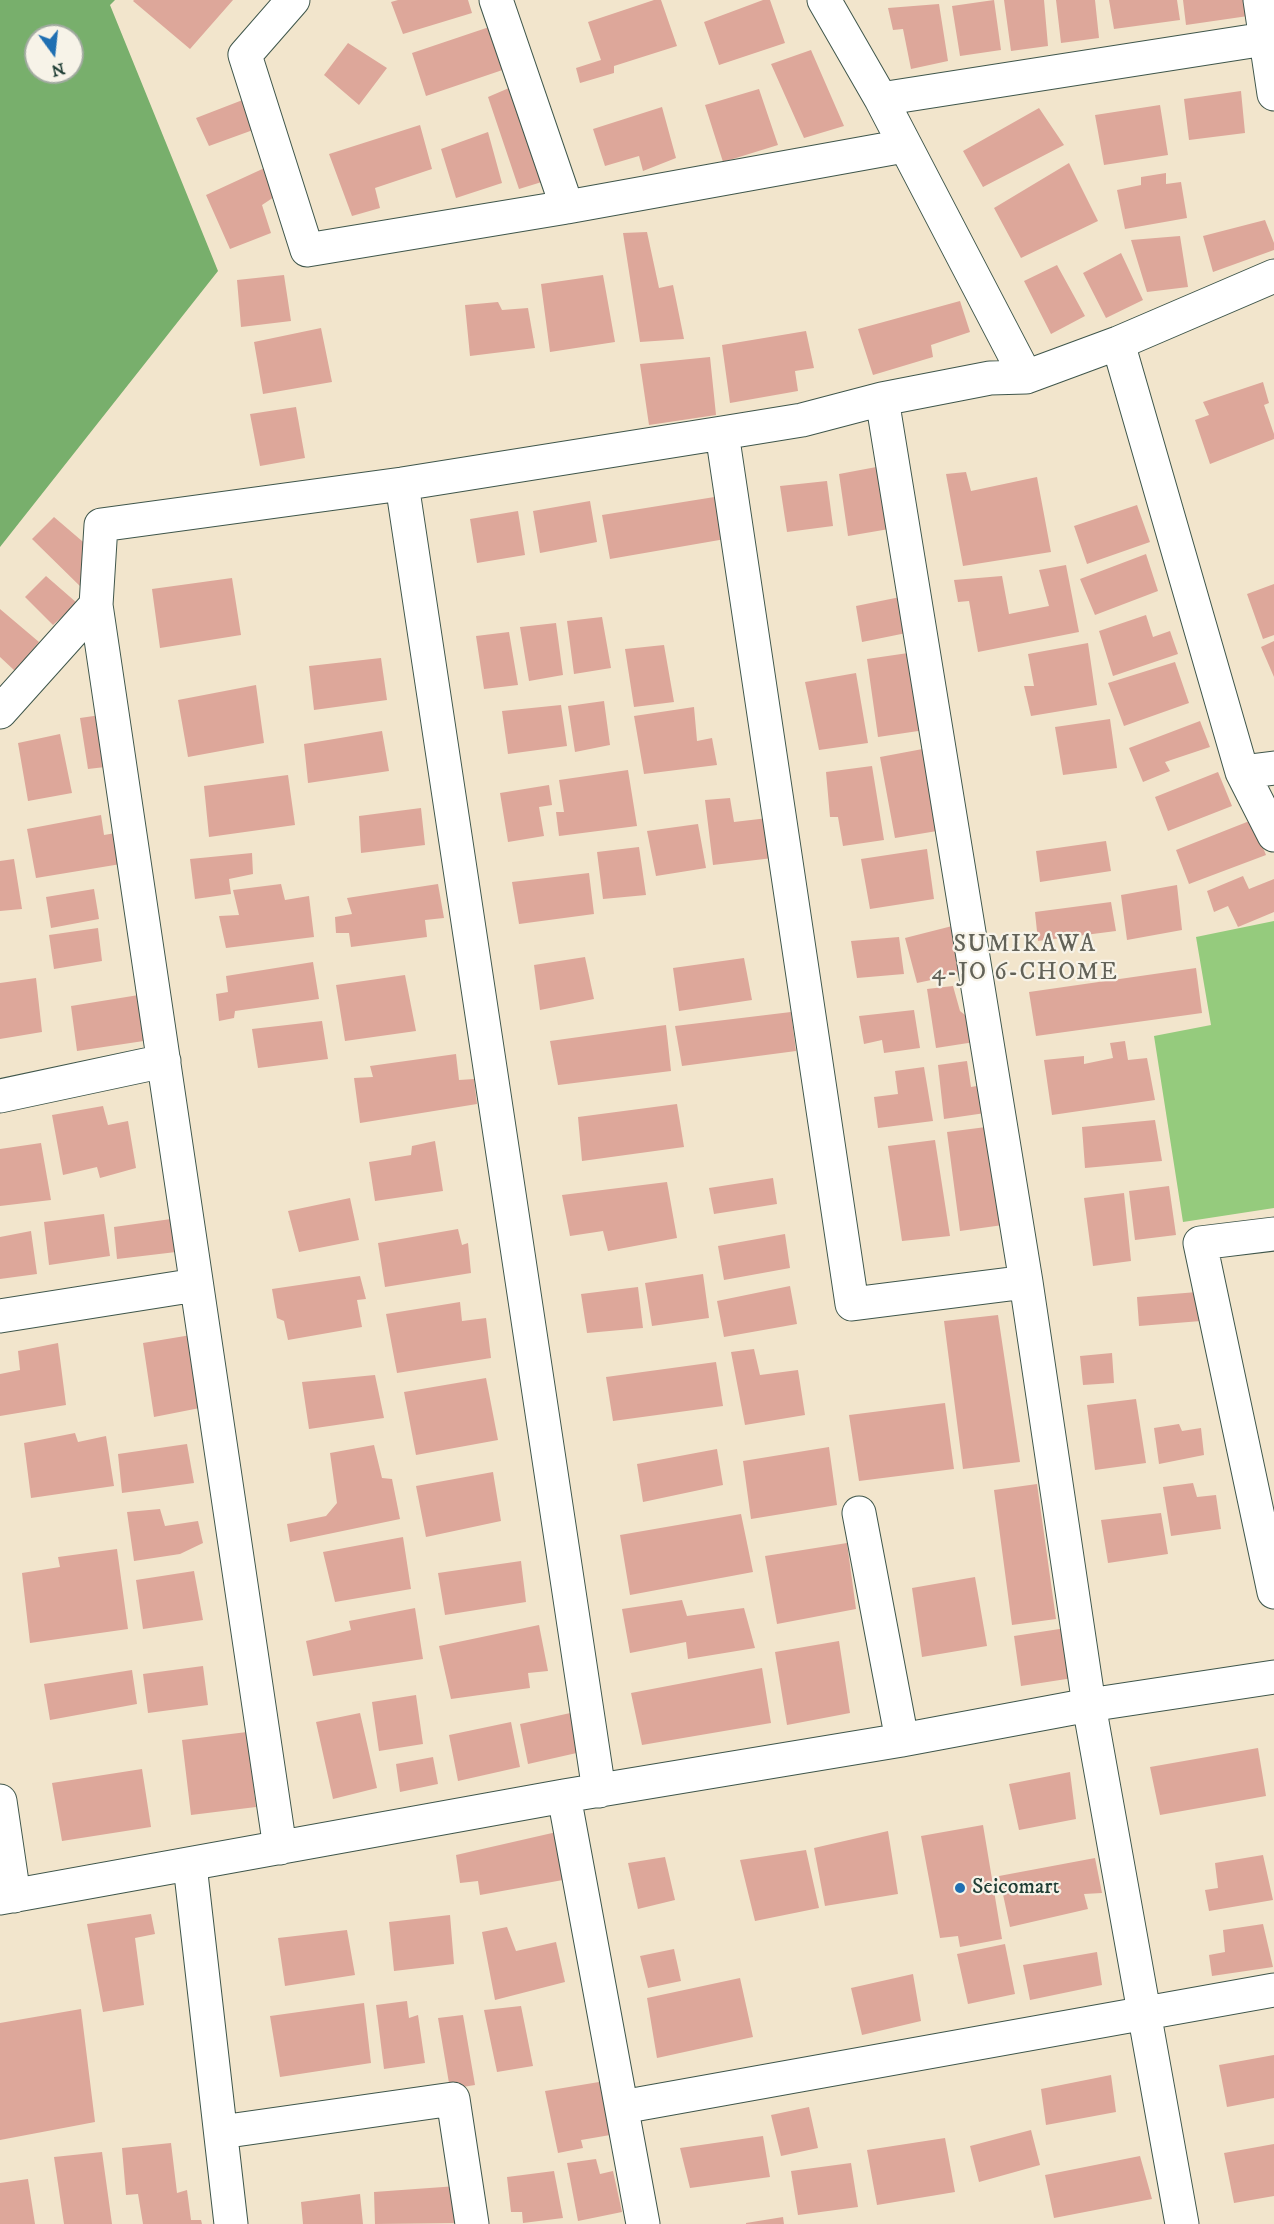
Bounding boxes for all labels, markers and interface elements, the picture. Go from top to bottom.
north arrow [24,24,84,84]
text: N [49,58,67,81]
district label: SUMIKAWA 4-JO 6-CHOME [932,932,1118,988]
place label: Seicomart [972,1875,1060,1901]
marker: Seicomart [953,1881,967,1895]

